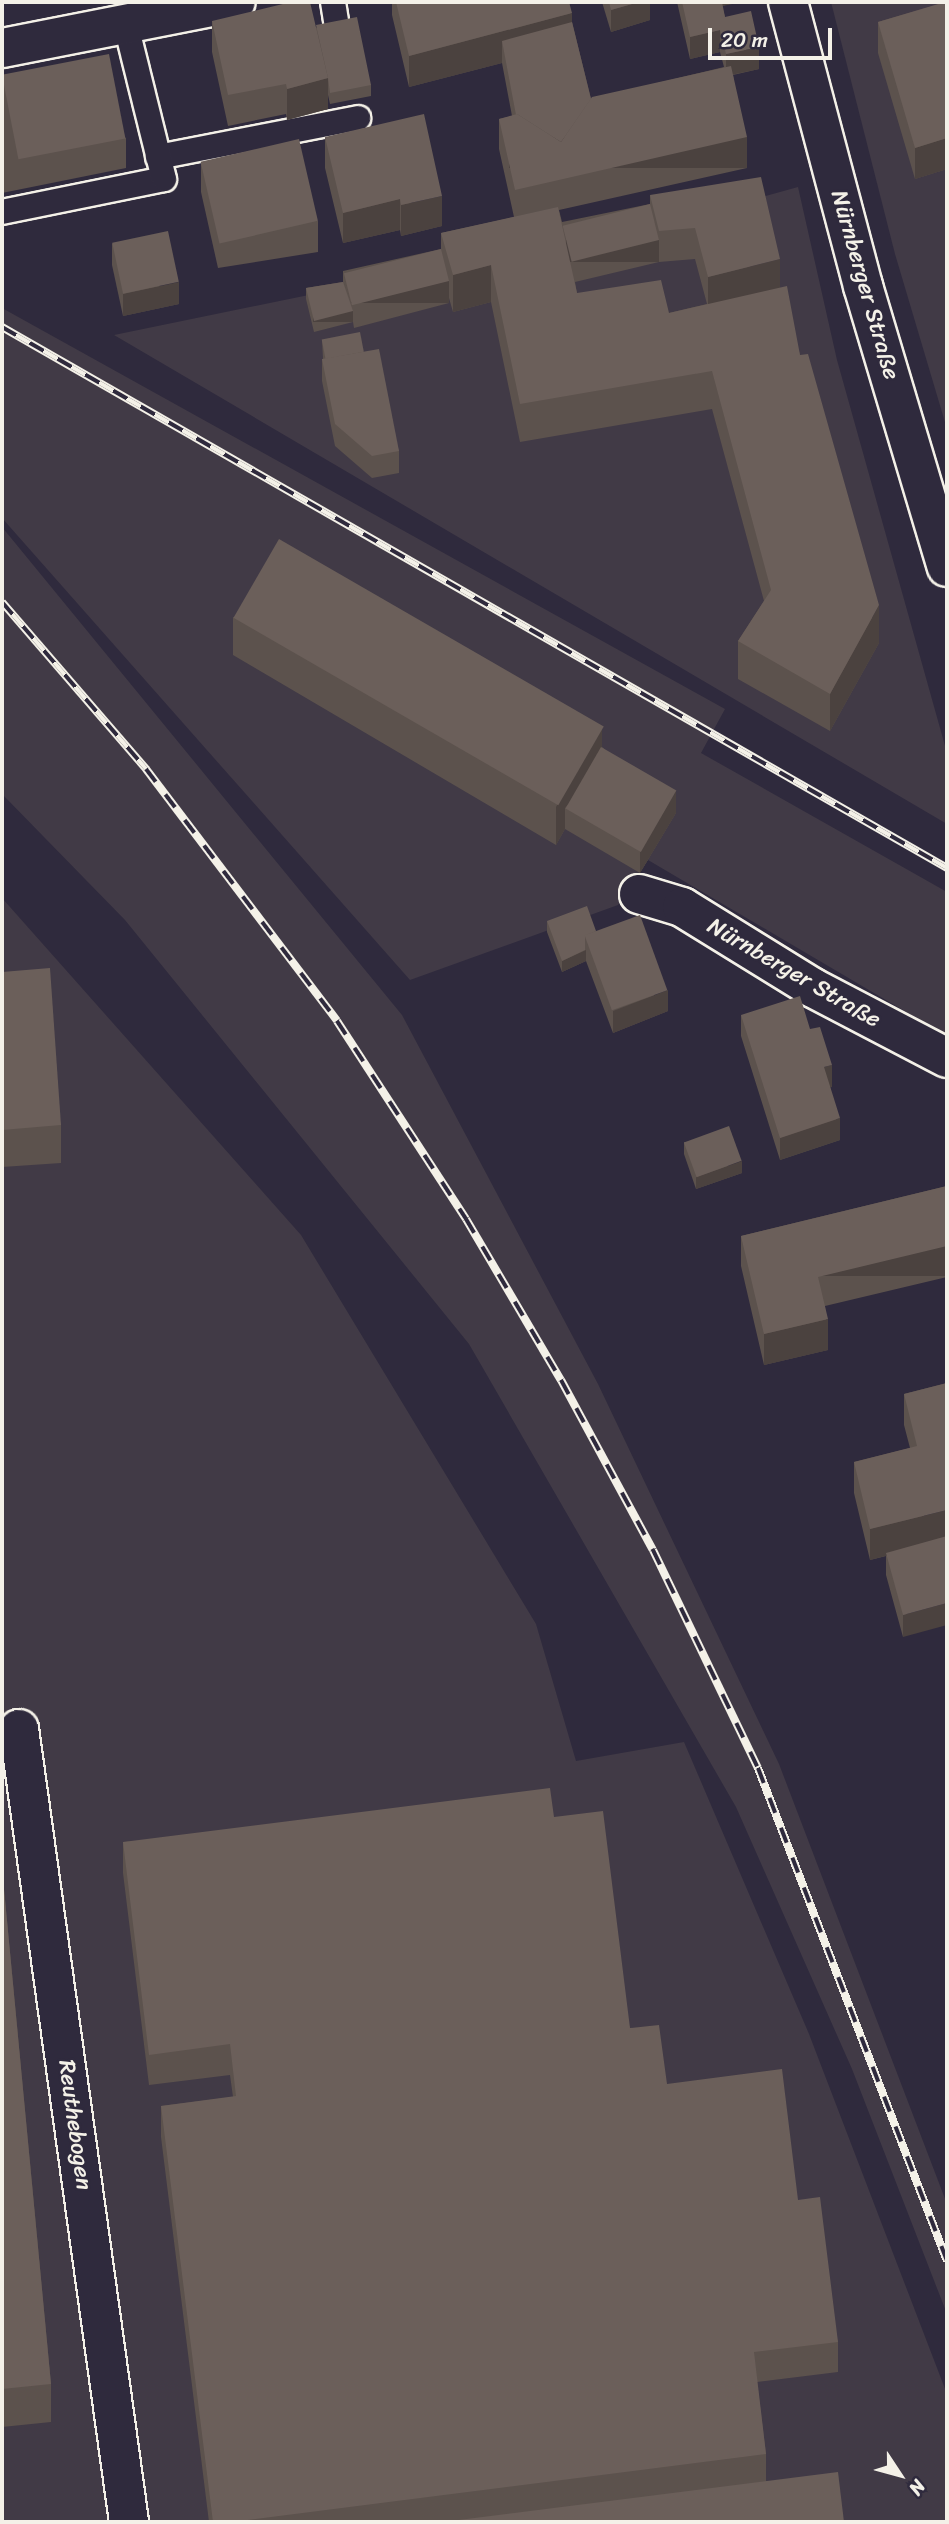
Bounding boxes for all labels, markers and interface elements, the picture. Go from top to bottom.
scale bar [711,14,835,58]
text: 20 m [721,21,768,59]
street label: Nürnberger Straße [825,187,905,383]
street label: Nürnberger Straße [702,912,886,1034]
street label: Reuthebogen [52,2058,98,2192]
north arrow [865,2440,935,2510]
text: N [900,2473,935,2503]

